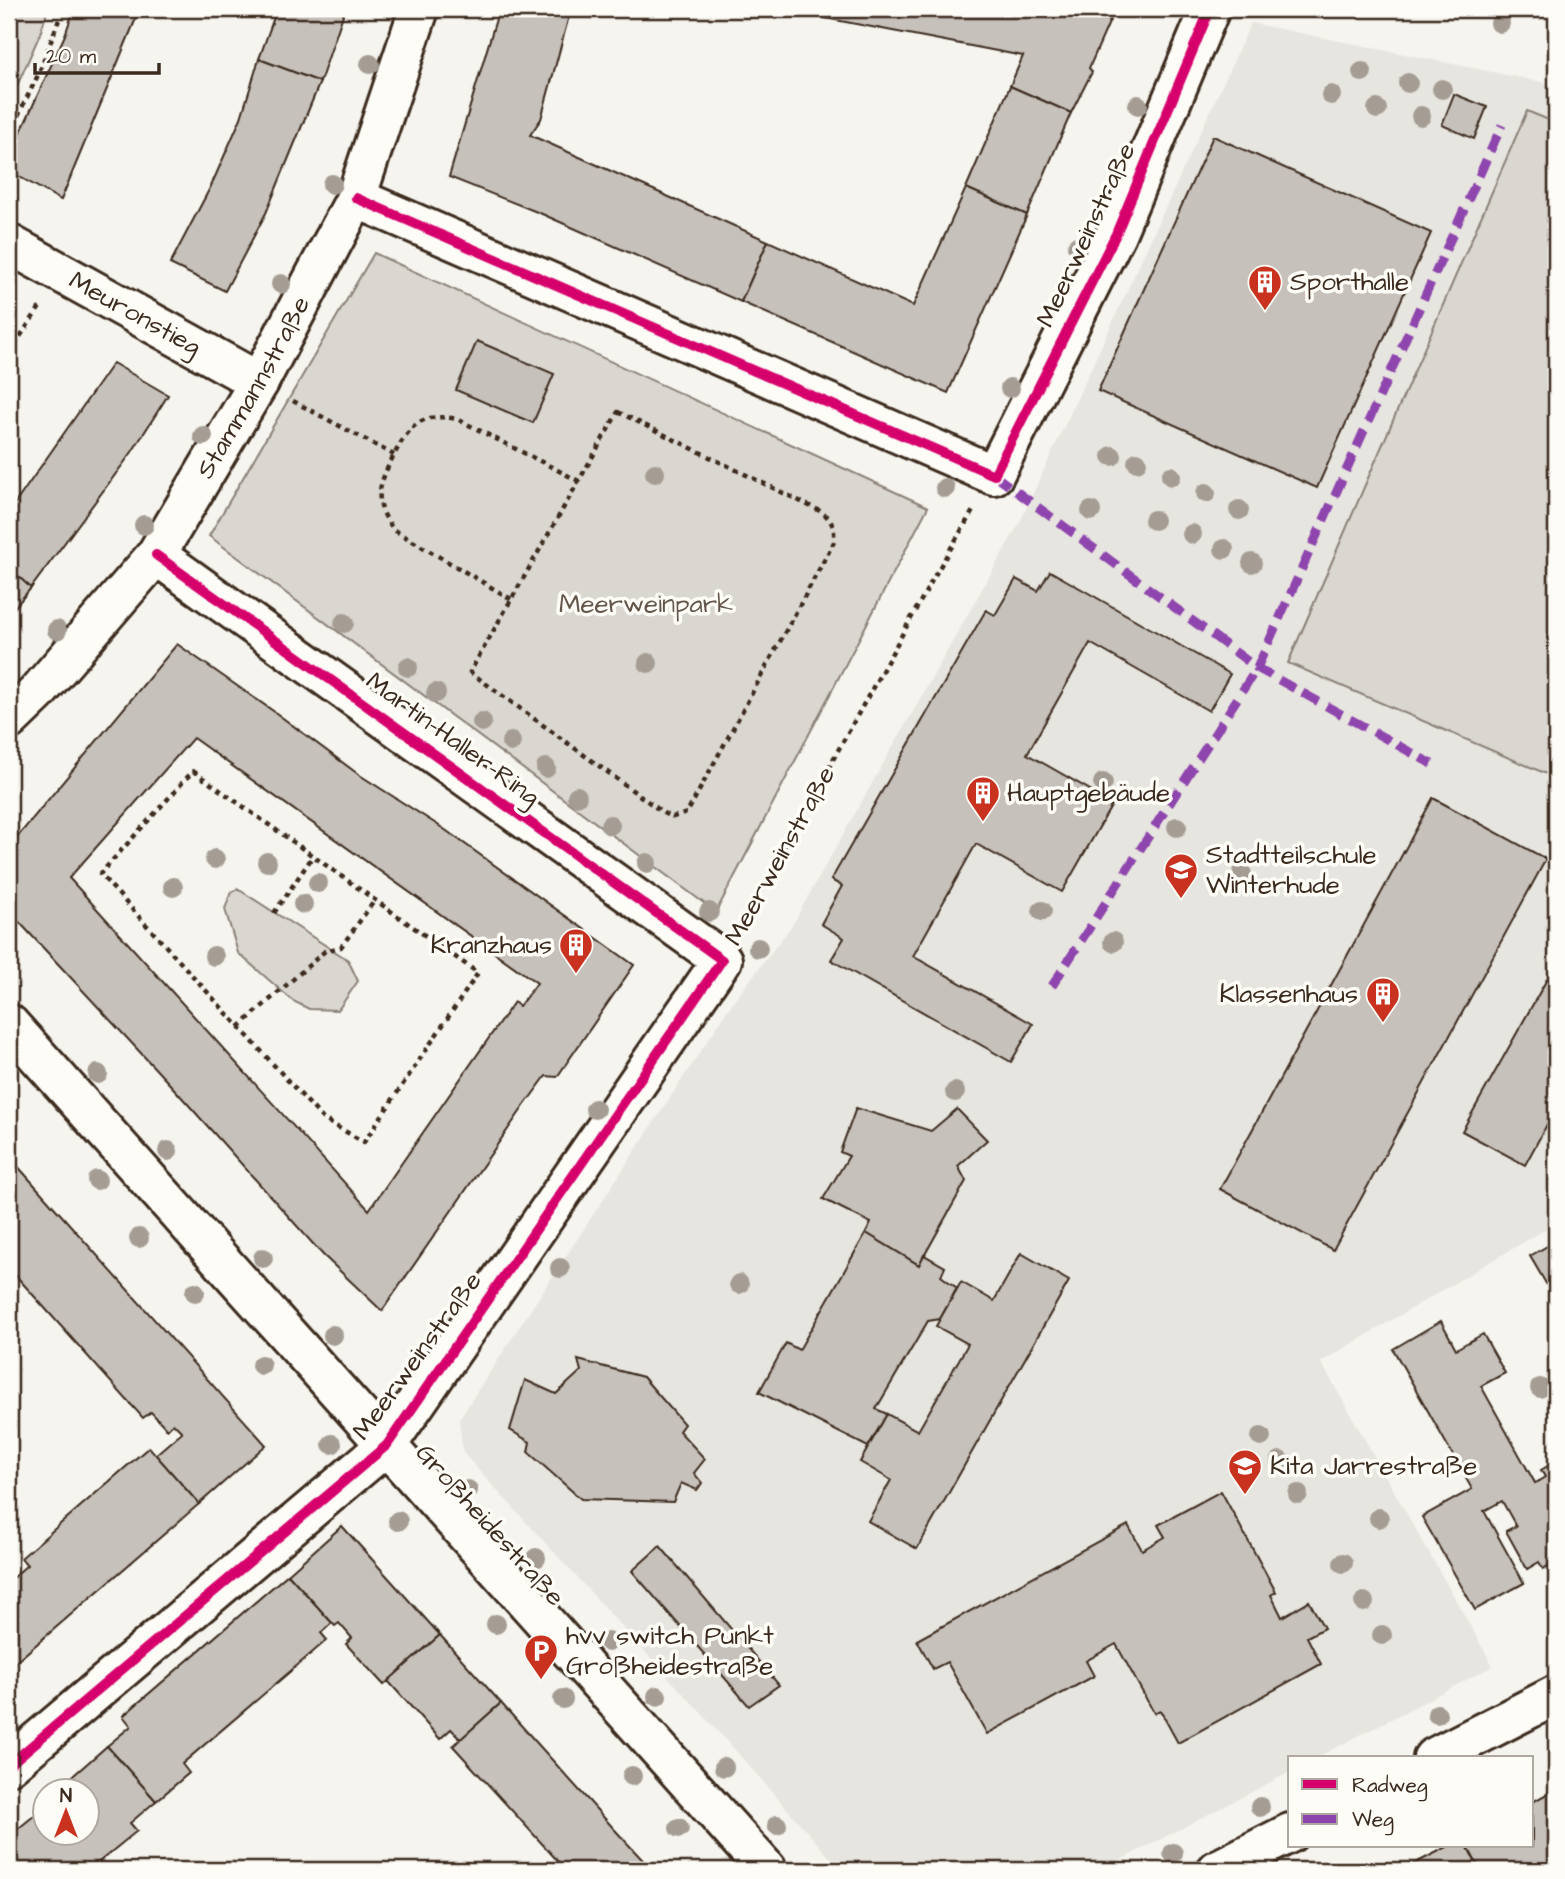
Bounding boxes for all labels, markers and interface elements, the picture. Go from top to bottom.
scale bar [35,32,159,76]
text: 20 m [46,42,97,71]
street label: Meerweinstraße [1027,137,1145,333]
street label: Meuronstieg [63,263,208,366]
building icon: Sporthalle [1246,263,1284,312]
place label: Sporthalle [1290,264,1409,300]
street label: Stammannstraße [188,290,319,485]
park label: Meerweinpark [559,586,733,622]
street label: Martin-Haller-Ring [357,664,547,816]
street label: Meerweinstraße [716,760,844,952]
building icon: Hauptgebäude [964,774,1002,823]
place label: Hauptgebäude [1007,775,1170,813]
place label: Stadtteilschule Winterhude [1206,837,1377,903]
school or university icon: Stadtteilschule Winterhude [1162,851,1200,900]
building icon: Kranzhaus [557,926,595,975]
place label: Kranzhaus [430,927,552,963]
building icon: Klassenhaus [1364,975,1402,1024]
place label: Klassenhaus [1219,976,1358,1012]
street label: Meerweinstraße [344,1265,490,1447]
street label: Großheidestraße [407,1436,573,1614]
school or university icon: Kita Jarrestraße [1226,1447,1264,1496]
place label: Kita Jarrestraße [1270,1448,1477,1484]
place label: hvv switch Punkt Großheidestraße [566,1618,774,1684]
parking icon: hvv switch Punkt Großheidestraße [522,1632,560,1681]
legend [1288,1756,1534,1848]
text: Radweg [1352,1771,1428,1802]
north arrow [32,1778,102,1848]
text: N [60,1783,72,1810]
text: Weg [1352,1805,1394,1836]

